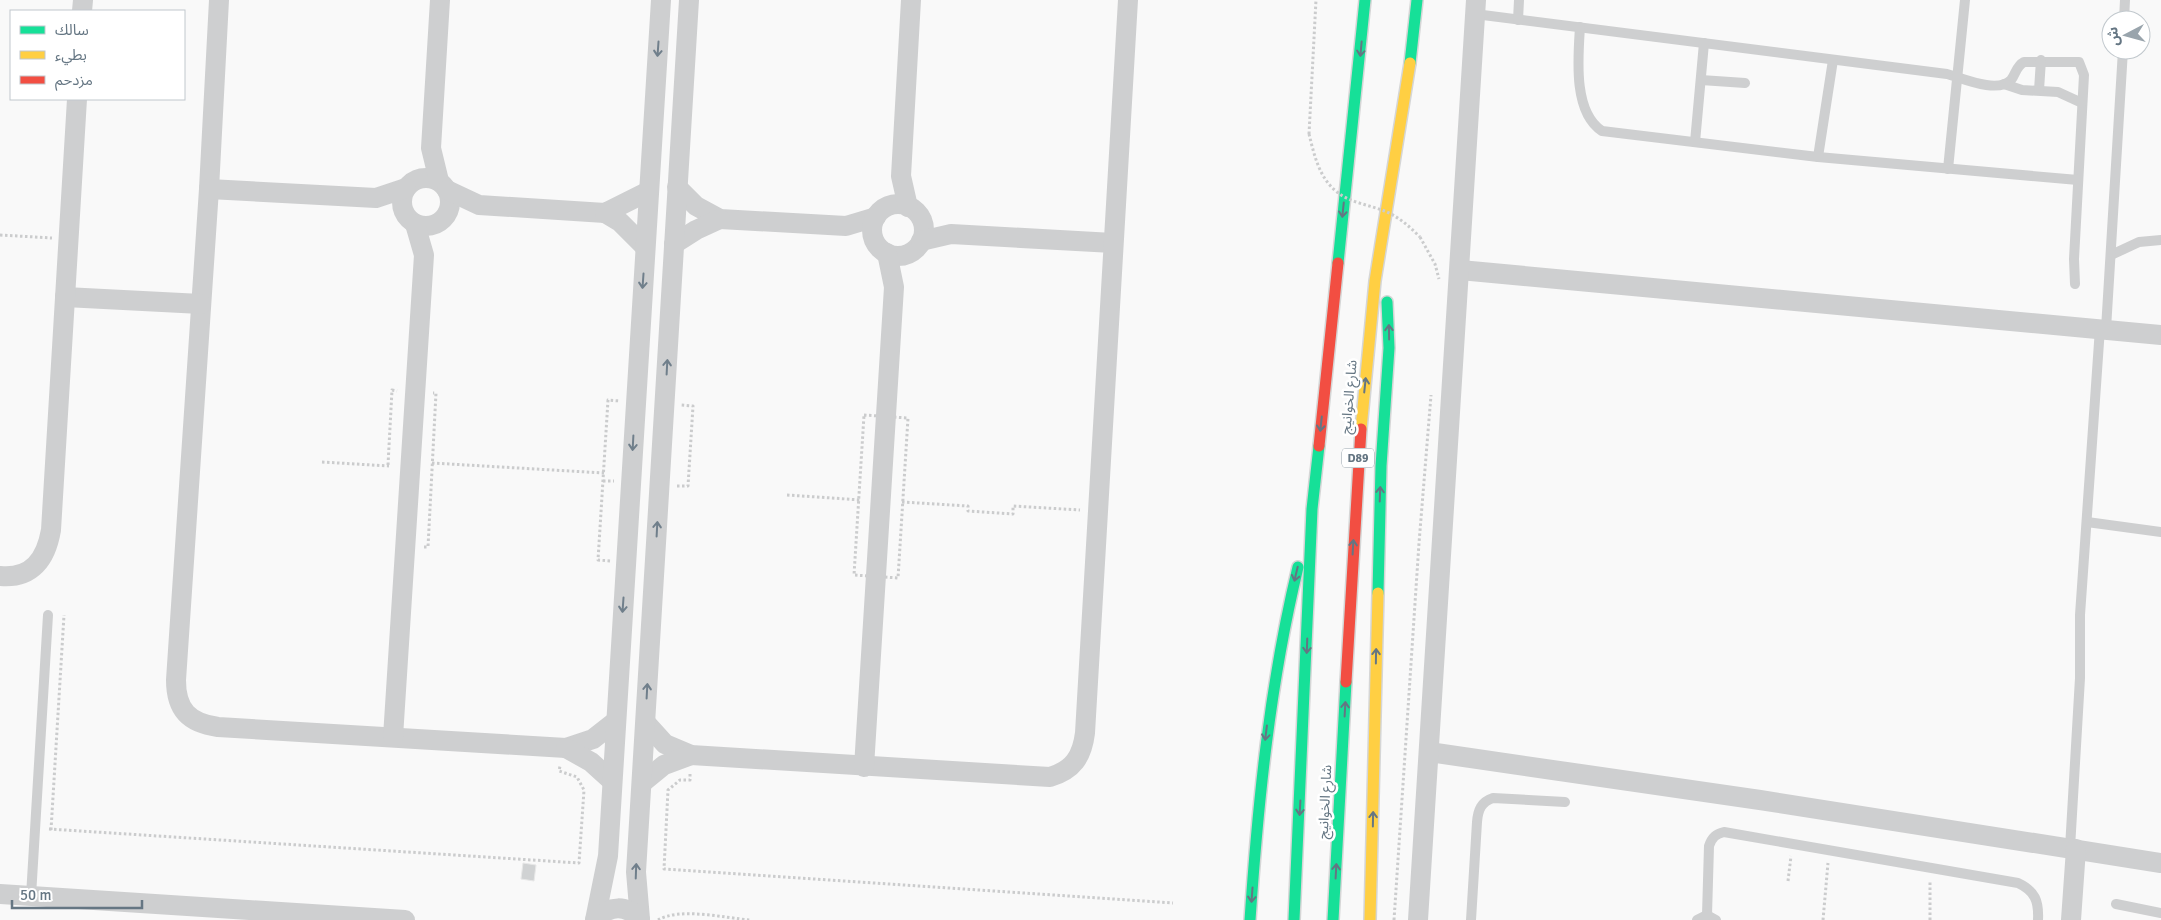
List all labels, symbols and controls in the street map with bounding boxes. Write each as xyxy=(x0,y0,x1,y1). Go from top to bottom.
legend xyxy=(10,10,185,100)
north arrow xyxy=(2101,10,2151,60)
text: سالك xyxy=(55,21,89,39)
text: ش xyxy=(2104,26,2123,47)
one-way arrow xyxy=(653,40,663,56)
one-way arrow xyxy=(1356,40,1365,56)
text: بطيء xyxy=(55,46,87,66)
text: مزدحم xyxy=(55,71,93,91)
one-way arrow xyxy=(1338,202,1348,218)
one-way arrow xyxy=(639,272,648,288)
one-way arrow xyxy=(1384,324,1394,340)
one-way arrow xyxy=(662,359,671,375)
street label: شارع الخوانيج xyxy=(1337,359,1363,435)
one-way arrow xyxy=(1360,377,1370,393)
one-way arrow xyxy=(1316,416,1326,432)
one-way arrow xyxy=(629,435,638,451)
road number: D89 xyxy=(1342,448,1374,468)
one-way arrow xyxy=(1375,486,1385,502)
one-way arrow xyxy=(652,521,662,537)
one-way arrow xyxy=(1349,539,1358,555)
one-way arrow xyxy=(1291,565,1300,581)
one-way arrow xyxy=(618,597,628,613)
one-way arrow xyxy=(1303,637,1312,653)
one-way arrow xyxy=(1371,649,1381,665)
one-way arrow xyxy=(643,683,652,699)
one-way arrow xyxy=(1340,701,1349,717)
one-way arrow xyxy=(1261,725,1271,741)
street label: شارع الخوانيج xyxy=(1315,764,1337,840)
one-way arrow xyxy=(1296,800,1305,816)
one-way arrow xyxy=(1368,811,1377,827)
one-way arrow xyxy=(632,863,641,879)
one-way arrow xyxy=(1331,864,1341,880)
scale bar xyxy=(12,878,142,910)
text: 50 m xyxy=(20,886,51,904)
one-way arrow xyxy=(1247,887,1257,903)

